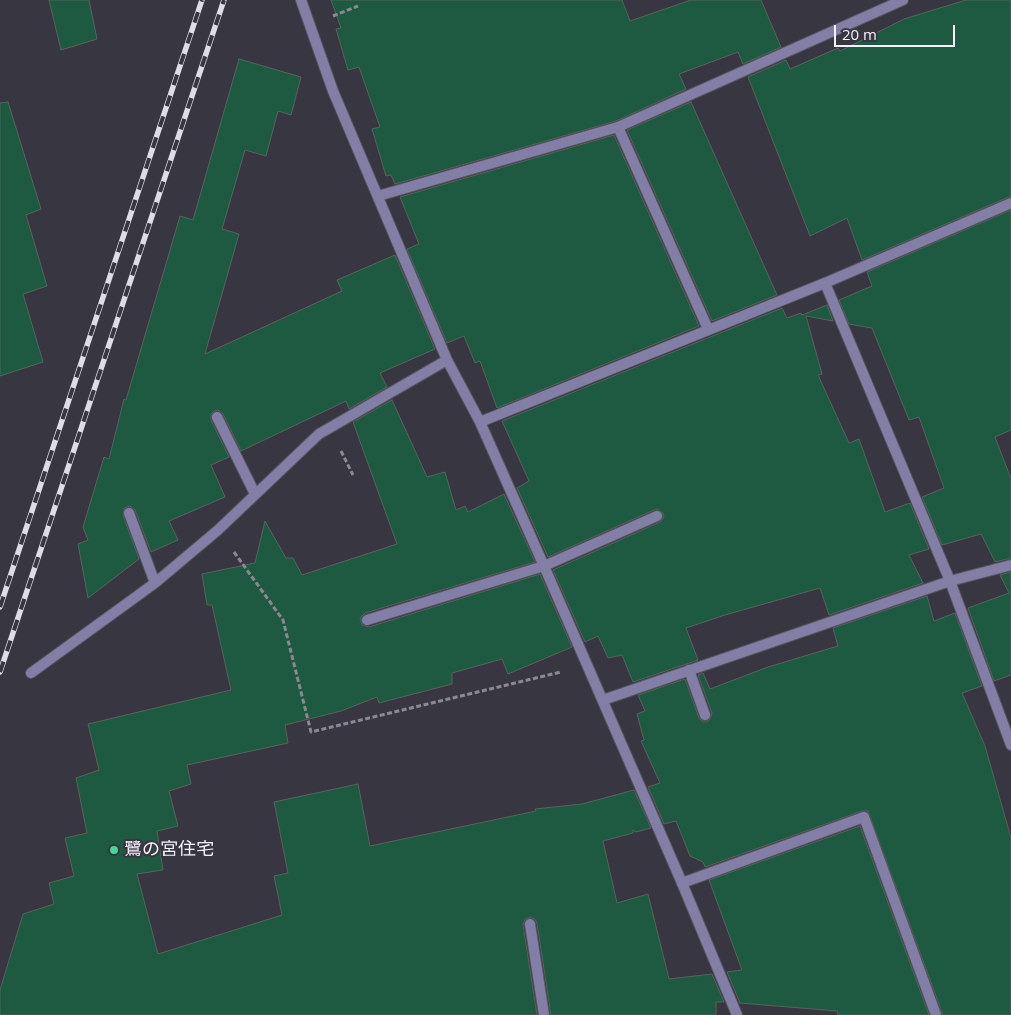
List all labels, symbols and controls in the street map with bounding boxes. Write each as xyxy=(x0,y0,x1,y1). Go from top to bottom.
scale bar xyxy=(836,15,957,47)
text: 20 m xyxy=(842,24,877,44)
place label: 鷺の宮住宅 xyxy=(124,839,214,861)
marker: 鷺の宮住宅 xyxy=(108,844,120,856)

